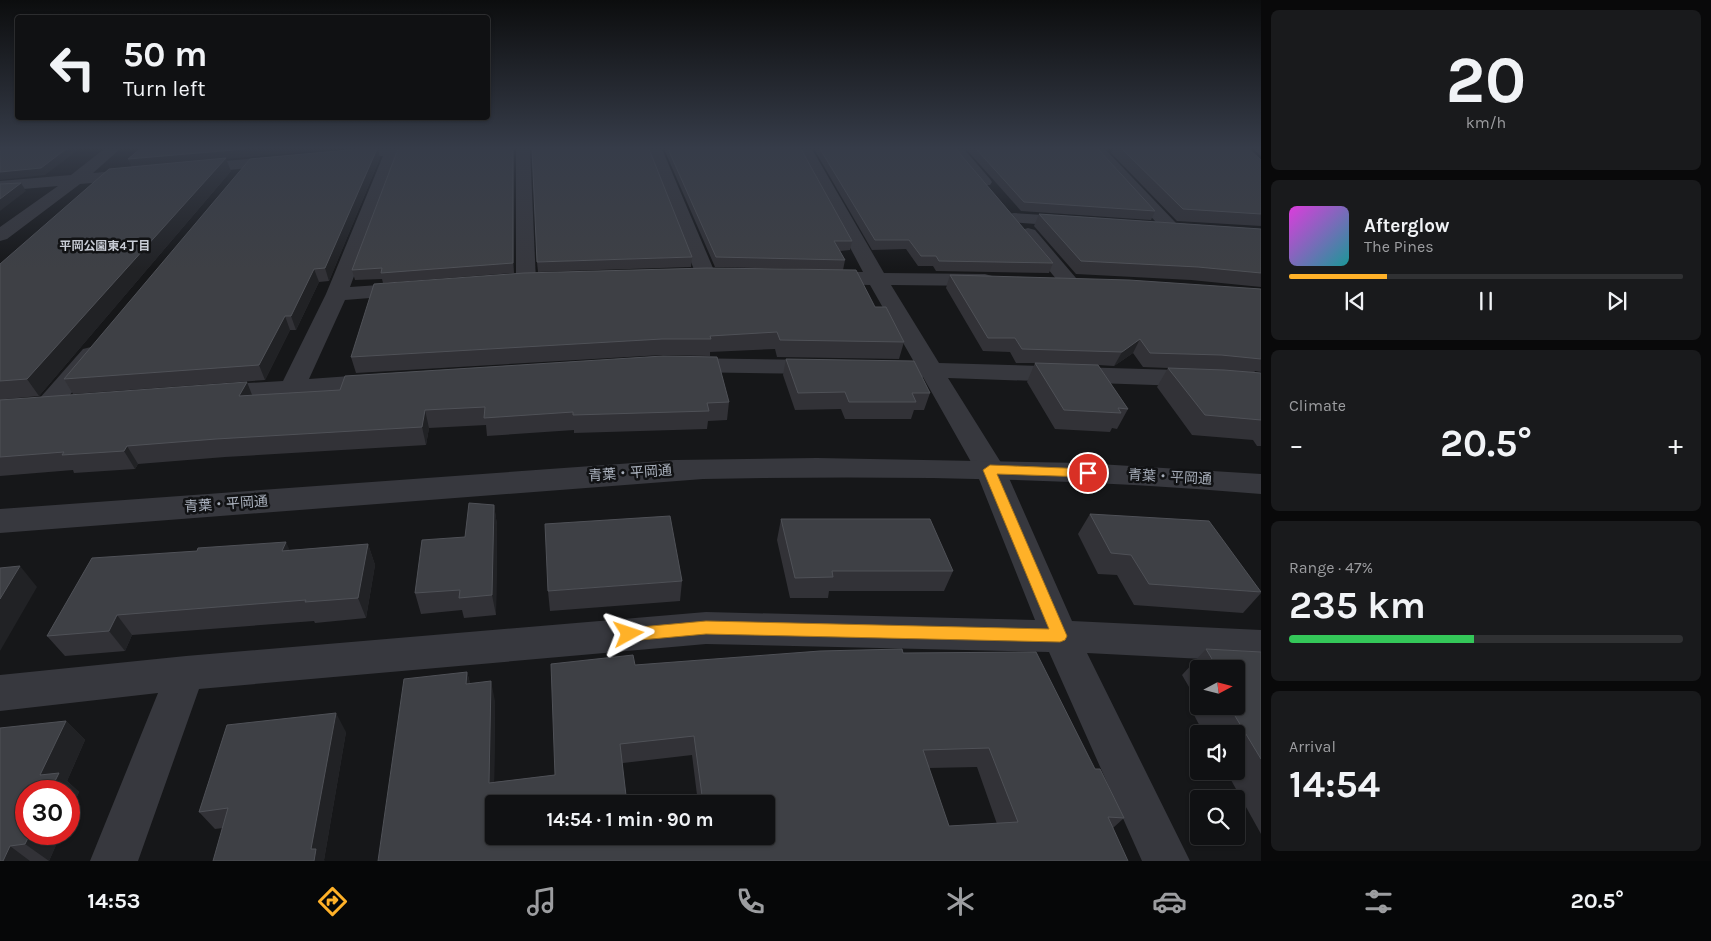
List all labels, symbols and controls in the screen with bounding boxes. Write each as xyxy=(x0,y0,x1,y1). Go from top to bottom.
text: 50 m xyxy=(123,34,208,75)
icon: left xyxy=(40,35,105,100)
text: 20 xyxy=(1446,42,1526,118)
text: Turn left xyxy=(123,76,206,102)
text: km/h xyxy=(1466,113,1506,132)
text: Afterglow xyxy=(1364,215,1450,237)
text: The Pines xyxy=(1364,237,1434,256)
district label: 平岡公園東4丁目 xyxy=(59,239,151,253)
icon: previous xyxy=(1341,287,1369,315)
icon: pause xyxy=(1472,287,1500,315)
icon: next xyxy=(1603,287,1631,315)
text: Climate xyxy=(1289,396,1346,415)
text: 20.5° xyxy=(1440,421,1532,466)
text: − xyxy=(1289,428,1304,461)
text: + xyxy=(1668,428,1683,461)
pin xyxy=(1067,452,1109,494)
icon: arrive xyxy=(1074,459,1102,487)
street label: 青葉・平岡通 xyxy=(588,462,672,484)
street label: 青葉・平岡通 xyxy=(1128,466,1212,488)
street label: 青葉・平岡通 xyxy=(184,493,268,515)
text: Range · 47% xyxy=(1289,558,1373,577)
text: 235 km xyxy=(1289,583,1426,628)
position arrow xyxy=(602,607,654,659)
north arrow xyxy=(1190,660,1245,715)
map controls xyxy=(1190,660,1245,845)
button: sound xyxy=(1190,725,1245,780)
text: Arrival xyxy=(1289,737,1336,756)
text: 14:54 xyxy=(1289,762,1380,807)
speed limit sign: 30 xyxy=(15,780,80,845)
button: search xyxy=(1190,790,1245,845)
text: 14:54 · 1 min · 90 m xyxy=(546,809,714,831)
icon: directions xyxy=(315,884,350,919)
icon: music xyxy=(524,884,559,919)
icon: phone xyxy=(733,884,768,919)
icon: climate xyxy=(943,884,978,919)
icon: car xyxy=(1152,884,1187,919)
icon: filters xyxy=(1361,884,1396,919)
text: 14:53 xyxy=(87,888,141,914)
text: 20.5° xyxy=(1570,888,1624,914)

